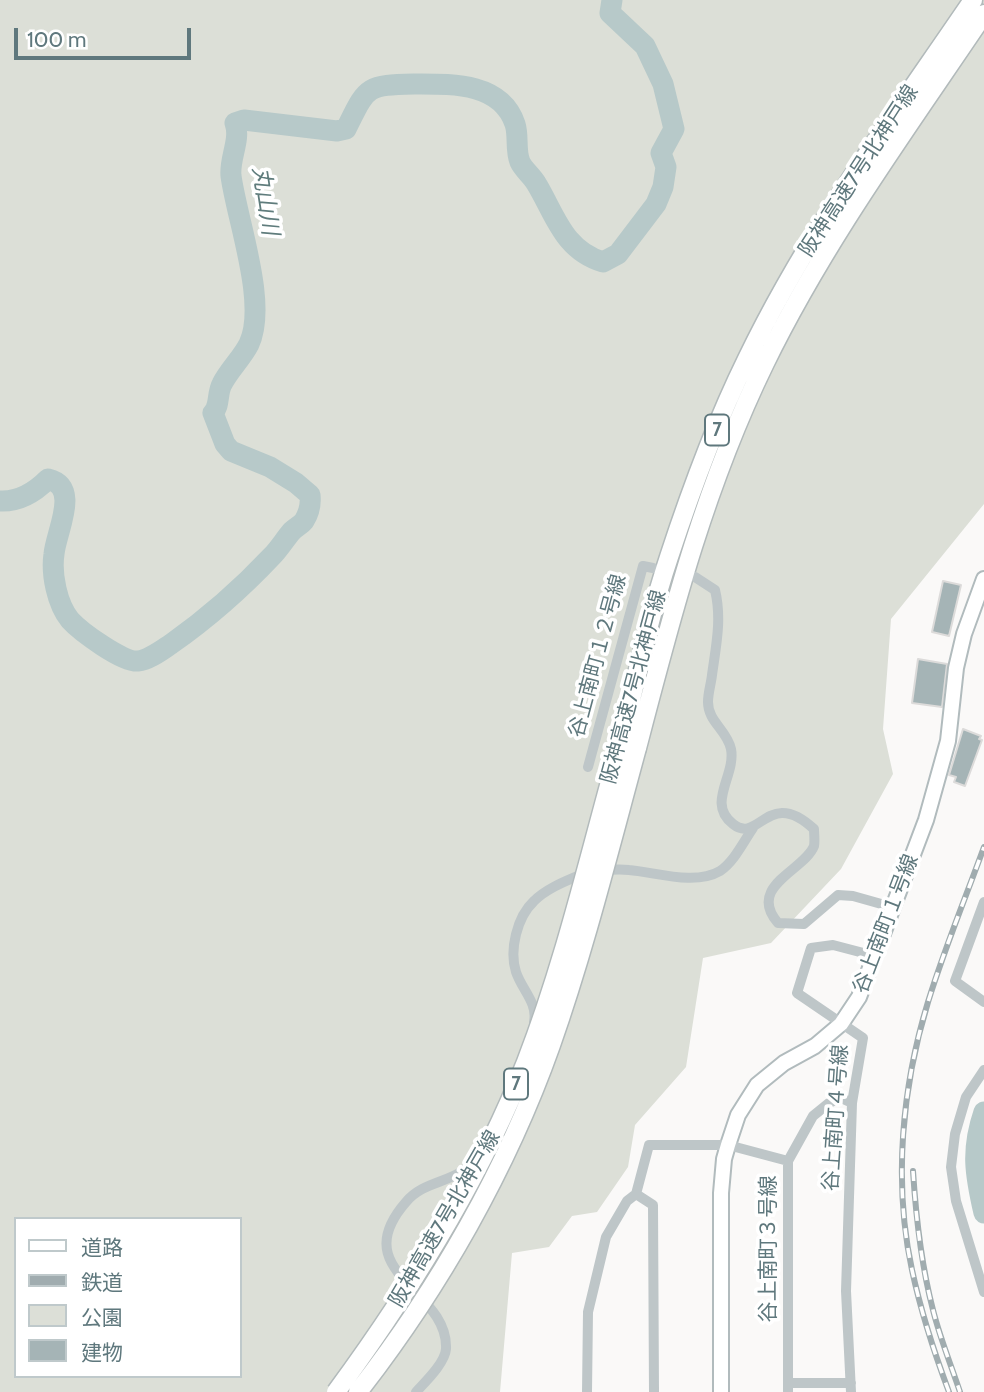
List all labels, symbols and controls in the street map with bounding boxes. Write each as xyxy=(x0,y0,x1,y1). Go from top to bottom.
scale bar xyxy=(18,14,194,58)
text: 100 m xyxy=(27,27,86,52)
street label: 阪神高速7号北神戸線 xyxy=(794,80,924,262)
water label: 丸山川 xyxy=(246,165,284,237)
road number: 7 xyxy=(705,414,729,446)
street label: 谷上南町１２号線 xyxy=(564,572,632,740)
street label: 阪神高速7号北神戸線 xyxy=(596,587,672,787)
street label: 谷上南町１号線 xyxy=(848,851,924,997)
street label: 谷上南町４号線 xyxy=(818,1044,854,1192)
road number: 7 xyxy=(504,1068,528,1100)
street label: 阪神高速7号北神戸線 xyxy=(384,1126,506,1312)
street label: 谷上南町３号線 xyxy=(756,1176,782,1322)
legend xyxy=(14,1217,242,1378)
text: 道路 xyxy=(81,1235,123,1260)
text: 鉄道 xyxy=(81,1270,123,1295)
text: 公園 xyxy=(81,1305,123,1330)
text: 建物 xyxy=(81,1340,123,1365)

